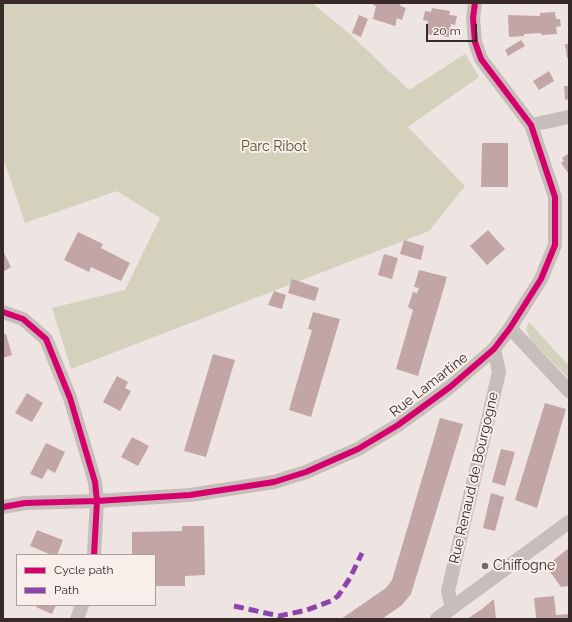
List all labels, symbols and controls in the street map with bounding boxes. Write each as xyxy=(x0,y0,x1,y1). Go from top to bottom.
scale bar xyxy=(428,16,479,42)
text: 20 m xyxy=(433,24,461,38)
park label: Parc Ribot xyxy=(241,139,307,155)
street label: Rue Lamartine xyxy=(387,349,471,421)
street label: Rue Renaud de Bourgogne xyxy=(446,390,502,566)
legend xyxy=(16,554,156,606)
place label: Chiffogne xyxy=(493,558,555,574)
marker: Chiffogne xyxy=(480,561,490,571)
text: Cycle path xyxy=(54,563,113,577)
text: Path xyxy=(54,583,79,597)

